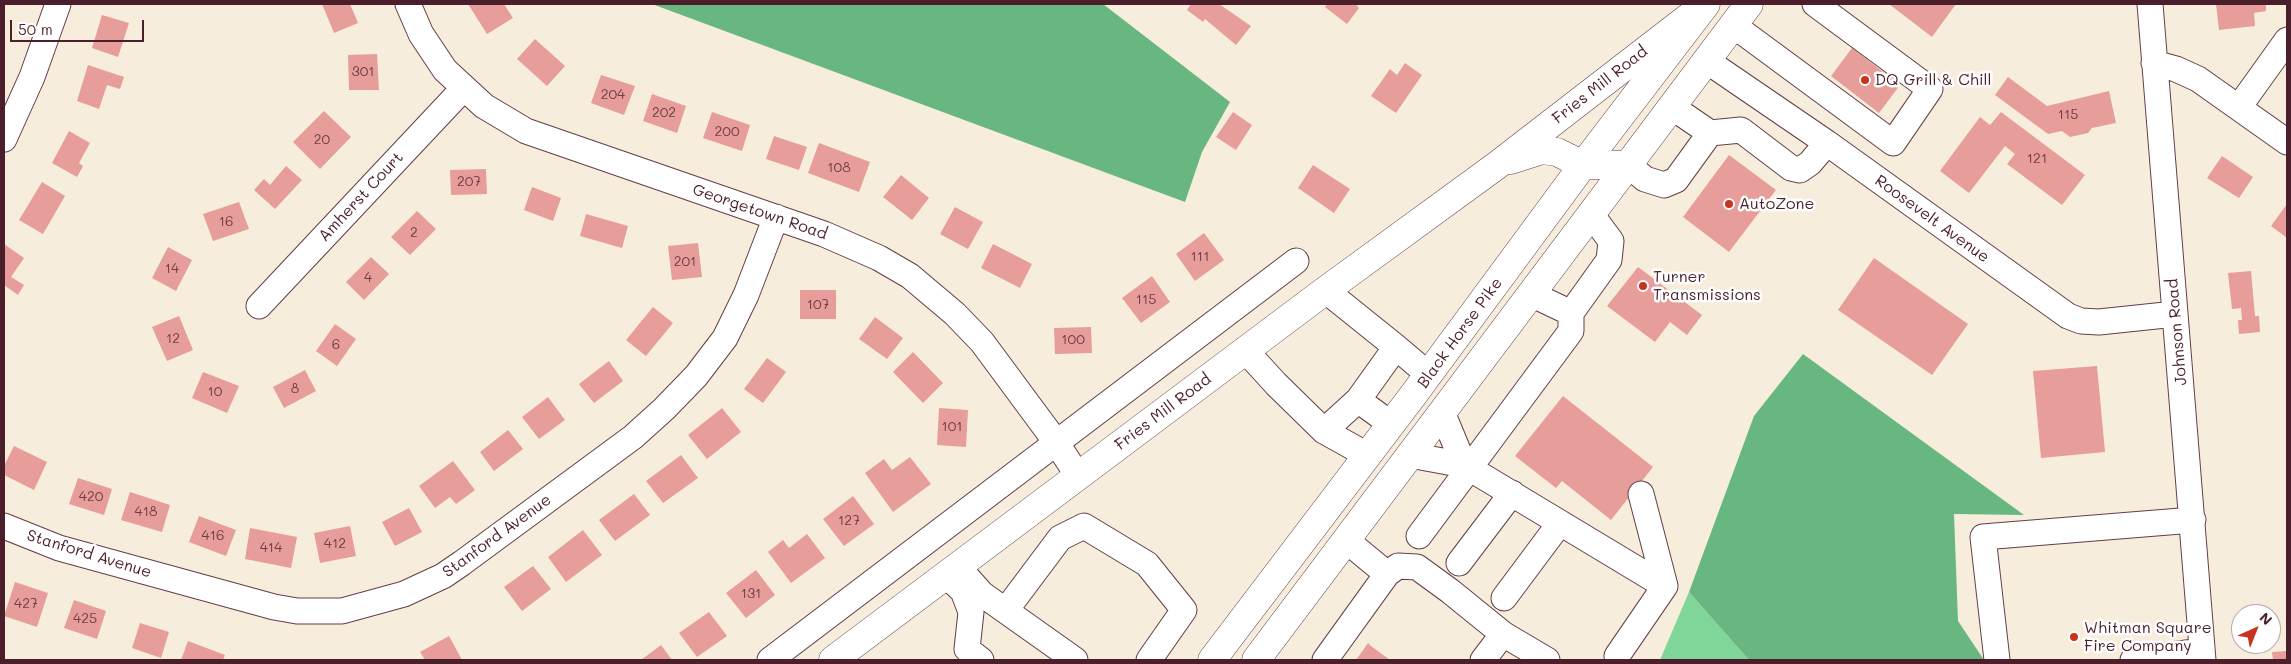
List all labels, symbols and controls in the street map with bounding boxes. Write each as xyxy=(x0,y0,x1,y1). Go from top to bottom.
scale bar xyxy=(12,10,146,42)
text: 50 m xyxy=(18,19,53,39)
street label: Fries Mill Road xyxy=(1549,42,1651,128)
house number: 301 xyxy=(351,64,375,80)
place label: DQ Grill & Chill xyxy=(1875,70,1992,90)
marker: DQ Grill & Chill xyxy=(1859,74,1871,86)
house number: 204 xyxy=(601,87,625,103)
house number: 202 xyxy=(652,105,676,121)
house number: 115 xyxy=(2058,107,2078,123)
house number: 200 xyxy=(714,124,740,140)
house number: 20 xyxy=(314,132,330,148)
street label: Amherst Court xyxy=(315,148,407,246)
house number: 121 xyxy=(2027,151,2047,167)
house number: 108 xyxy=(827,160,851,176)
street label: Roosevelt Avenue xyxy=(1871,171,1993,267)
house number: 207 xyxy=(457,174,481,190)
street label: Georgetown Road xyxy=(690,180,830,244)
place label: AutoZone xyxy=(1739,194,1814,214)
marker: AutoZone xyxy=(1723,198,1735,210)
house number: 16 xyxy=(219,214,233,230)
house number: 2 xyxy=(410,225,418,241)
house number: 111 xyxy=(1191,249,1209,265)
house number: 201 xyxy=(674,254,696,270)
house number: 14 xyxy=(165,261,179,277)
place label: Turner Transmissions xyxy=(1653,267,1761,305)
house number: 4 xyxy=(364,270,372,286)
street label: Black Horse Pike xyxy=(1414,274,1506,392)
street label: Johnson Road xyxy=(2163,278,2191,386)
marker: Turner Transmissions xyxy=(1637,280,1649,292)
house number: 115 xyxy=(1136,292,1156,308)
house number: 107 xyxy=(807,297,829,313)
house number: 12 xyxy=(166,331,180,347)
house number: 100 xyxy=(1061,332,1085,348)
house number: 6 xyxy=(332,337,340,353)
street label: Fries Mill Road xyxy=(1111,370,1215,454)
house number: 8 xyxy=(291,381,299,397)
house number: 10 xyxy=(208,384,222,400)
house number: 101 xyxy=(941,419,963,435)
house number: 420 xyxy=(79,489,103,505)
street label: Stanford Avenue xyxy=(439,490,555,582)
house number: 418 xyxy=(135,504,157,520)
house number: 127 xyxy=(838,513,860,529)
street label: Stanford Avenue xyxy=(24,526,154,582)
house number: 416 xyxy=(202,528,224,544)
house number: 412 xyxy=(324,536,346,552)
house number: 414 xyxy=(260,540,282,556)
house number: 131 xyxy=(741,586,761,602)
house number: 427 xyxy=(14,596,38,612)
north arrow xyxy=(2231,604,2281,654)
text: N xyxy=(2256,608,2276,629)
house number: 425 xyxy=(73,611,97,627)
place label: Whitman Square Fire Company xyxy=(2084,618,2212,656)
marker: Whitman Square Fire Company xyxy=(2068,631,2080,643)

